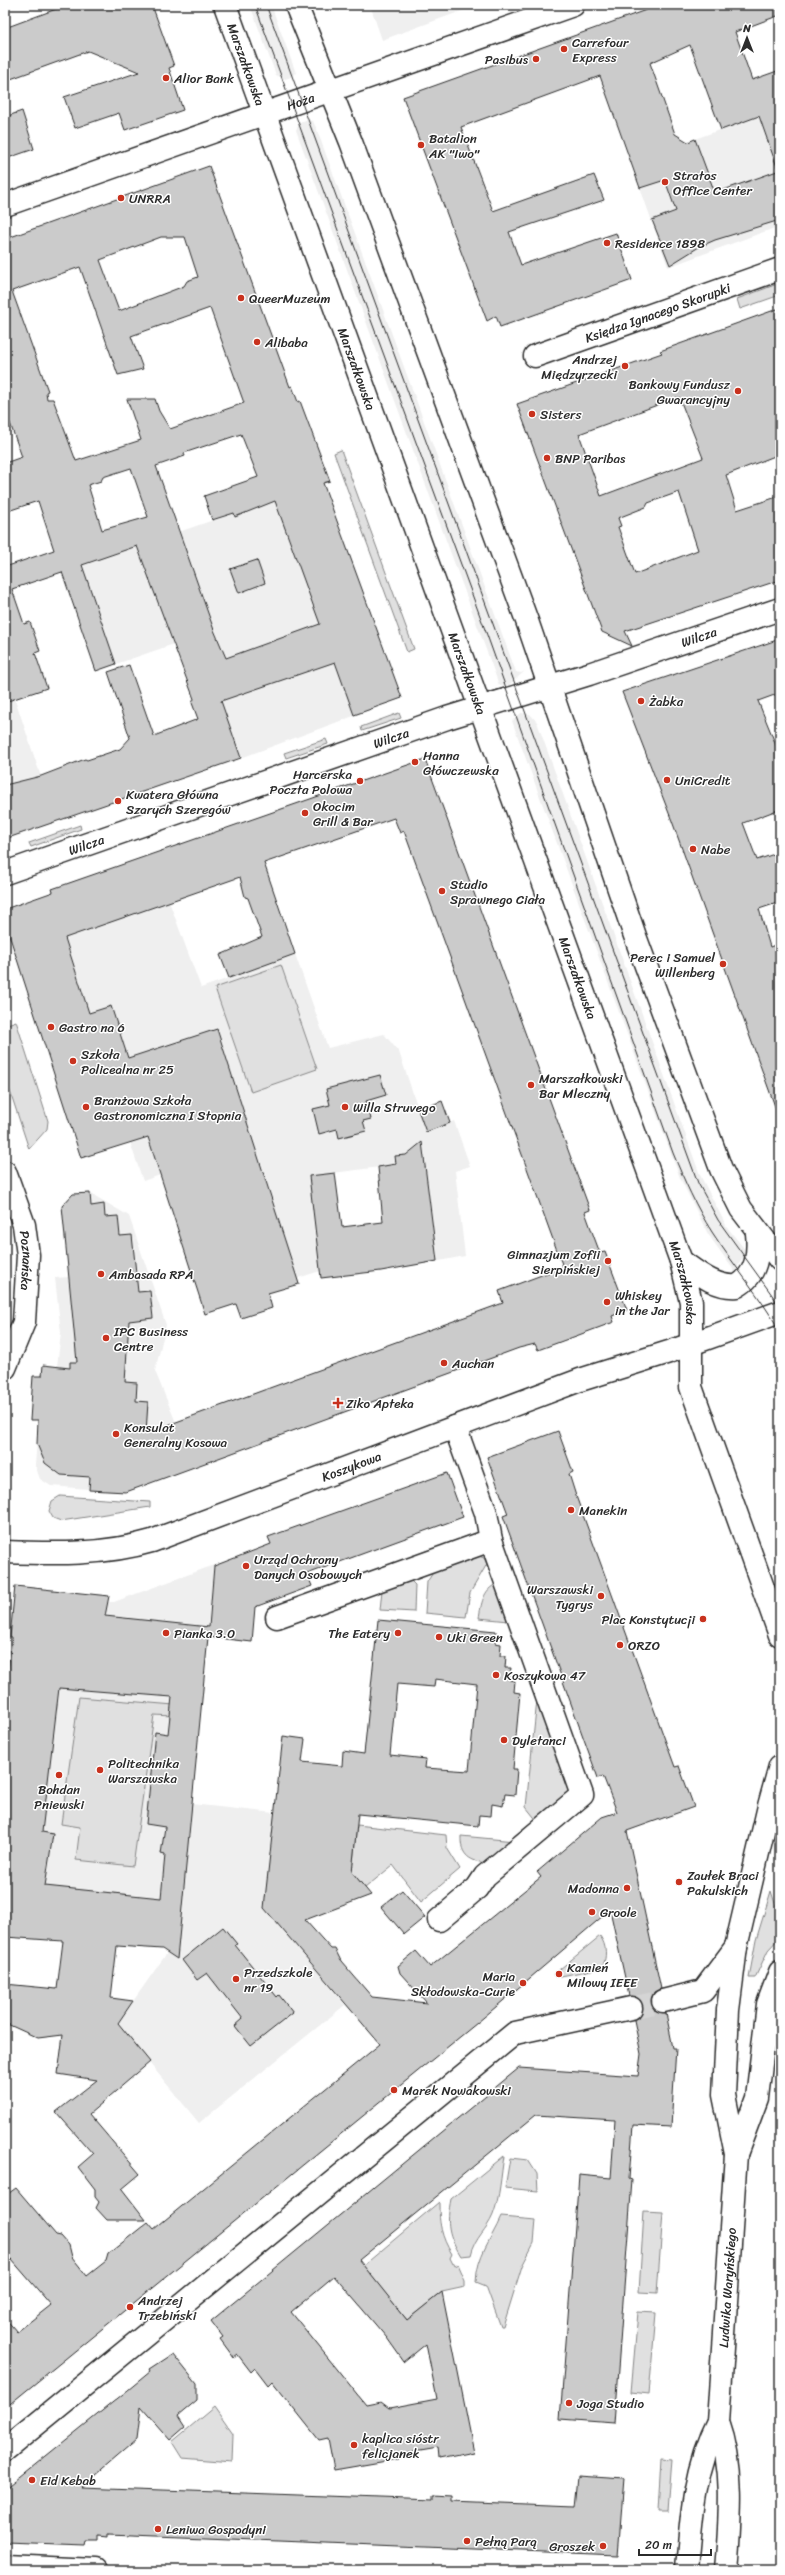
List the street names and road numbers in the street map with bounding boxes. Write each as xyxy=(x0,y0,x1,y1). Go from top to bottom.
street label: Marszałkowska xyxy=(221,20,272,109)
street label: Hoża xyxy=(283,85,318,117)
street label: Księdza Ignacego Skorupki xyxy=(581,276,734,349)
street label: Marszałkowska xyxy=(331,324,383,414)
street label: Wilcza xyxy=(678,620,720,653)
street label: Marszałkowska xyxy=(442,629,493,718)
street label: Wilcza xyxy=(370,721,412,755)
street label: Wilcza xyxy=(65,827,108,861)
street label: Marszałkowska xyxy=(553,933,604,1023)
street label: Poznańska xyxy=(13,1229,40,1292)
street label: Marszałkowska xyxy=(663,1237,703,1325)
street label: Koszykowa xyxy=(318,1444,385,1488)
street label: Ludwika Waryńskiego xyxy=(712,2226,743,2348)

